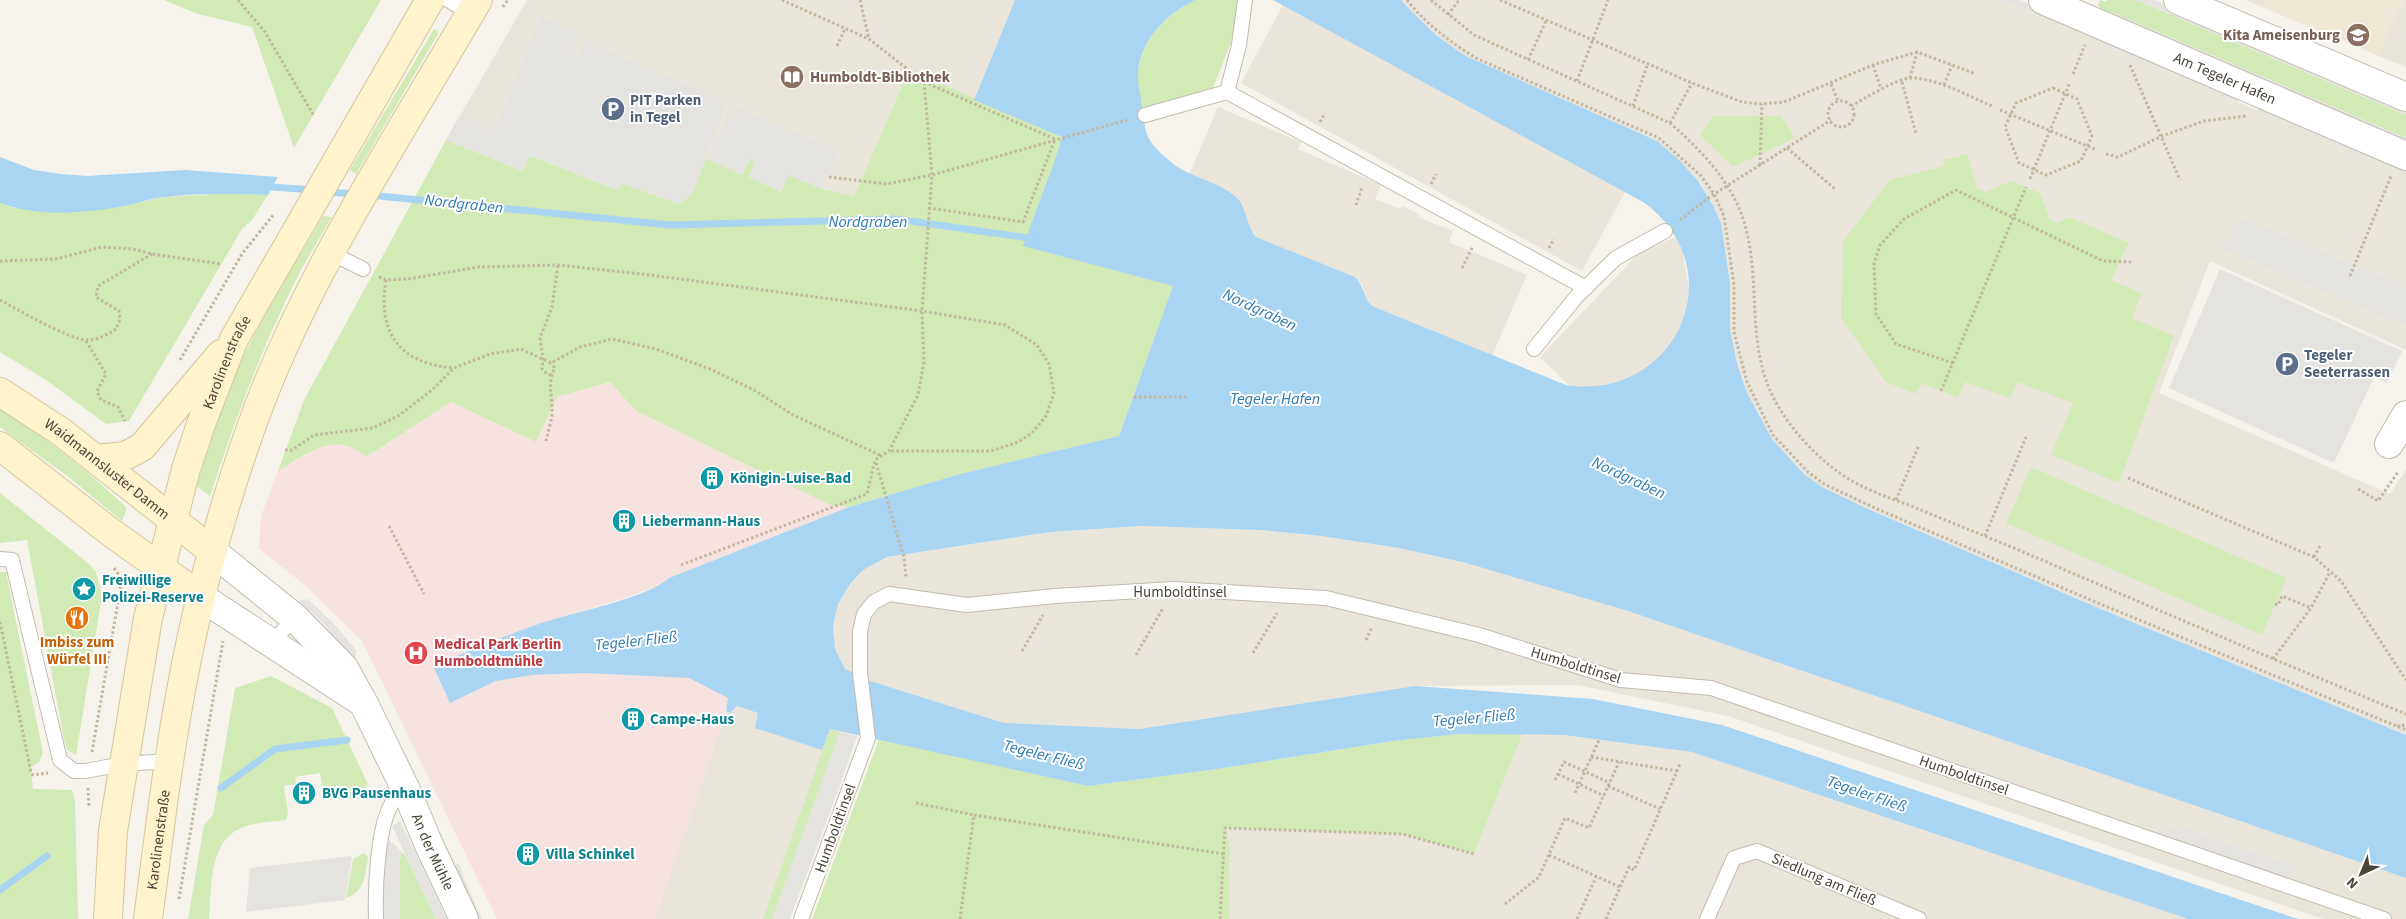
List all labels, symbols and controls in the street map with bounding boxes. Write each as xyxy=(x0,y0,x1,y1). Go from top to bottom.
school or university icon: Kita Ameisenburg xyxy=(2345,22,2371,48)
place label: Kita Ameisenburg xyxy=(2223,25,2340,46)
street label: Am Tegeler Hafen xyxy=(2170,47,2279,110)
library icon: Humboldt-Bibliothek xyxy=(779,64,805,90)
place label: Humboldt-Bibliothek xyxy=(810,67,951,88)
place label: PIT Parken in Tegel xyxy=(630,90,701,128)
parking icon: PIT Parken in Tegel xyxy=(600,96,626,122)
water label: Nordgraben xyxy=(423,189,504,219)
water label: Nordgraben xyxy=(828,211,908,233)
water label: Nordgraben xyxy=(1219,283,1300,337)
street label: Karolinenstraße xyxy=(198,312,256,413)
place label: Tegeler Seeterrassen xyxy=(2304,345,2390,383)
parking icon: Tegeler Seeterrassen xyxy=(2274,351,2300,377)
water label: Tegeler Hafen xyxy=(1230,388,1320,410)
street label: Waidmannsluster Damm xyxy=(40,414,174,525)
water label: Nordgraben xyxy=(1588,451,1669,505)
building icon: Königin-Luise-Bad xyxy=(699,465,725,491)
place label: Königin-Luise-Bad xyxy=(730,468,851,489)
building icon: Liebermann-Haus xyxy=(611,508,637,534)
place label: Liebermann-Haus xyxy=(642,511,760,532)
place label: Freiwillige Polizei-Reserve xyxy=(102,570,204,608)
place icon: Freiwillige Polizei-Reserve xyxy=(71,576,97,602)
street label: Humboldtinsel xyxy=(1133,582,1227,603)
restaurant icon: Imbiss zum Würfel III xyxy=(64,605,90,631)
water label: Tegeler Fließ xyxy=(594,626,679,656)
place label: Imbiss zum Würfel III xyxy=(40,632,114,670)
place label: Medical Park Berlin Humboldtmühle xyxy=(434,634,561,672)
hospital icon: Medical Park Berlin Humboldtmühle xyxy=(403,640,429,666)
street label: Humboldtinsel xyxy=(1528,642,1624,689)
water label: Tegeler Fließ xyxy=(1432,703,1517,733)
building icon: Campe-Haus xyxy=(620,706,646,732)
place label: Campe-Haus xyxy=(650,709,735,730)
water label: Tegeler Fließ xyxy=(1001,734,1087,776)
street label: Humboldtinsel xyxy=(1916,750,2012,801)
water label: Tegeler Fließ xyxy=(1824,770,1910,818)
building icon: BVG Pausenhaus xyxy=(291,780,317,806)
street label: Humboldtinsel xyxy=(810,781,861,876)
place label: BVG Pausenhaus xyxy=(322,783,431,804)
street label: Karolinenstraße xyxy=(142,788,176,891)
street label: An der Mühle xyxy=(406,811,459,894)
building icon: Villa Schinkel xyxy=(515,841,541,867)
place label: Villa Schinkel xyxy=(545,844,635,865)
street label: Siedlung am Fließ xyxy=(1768,848,1880,911)
north arrow xyxy=(2336,849,2386,899)
text: N xyxy=(2342,872,2363,893)

